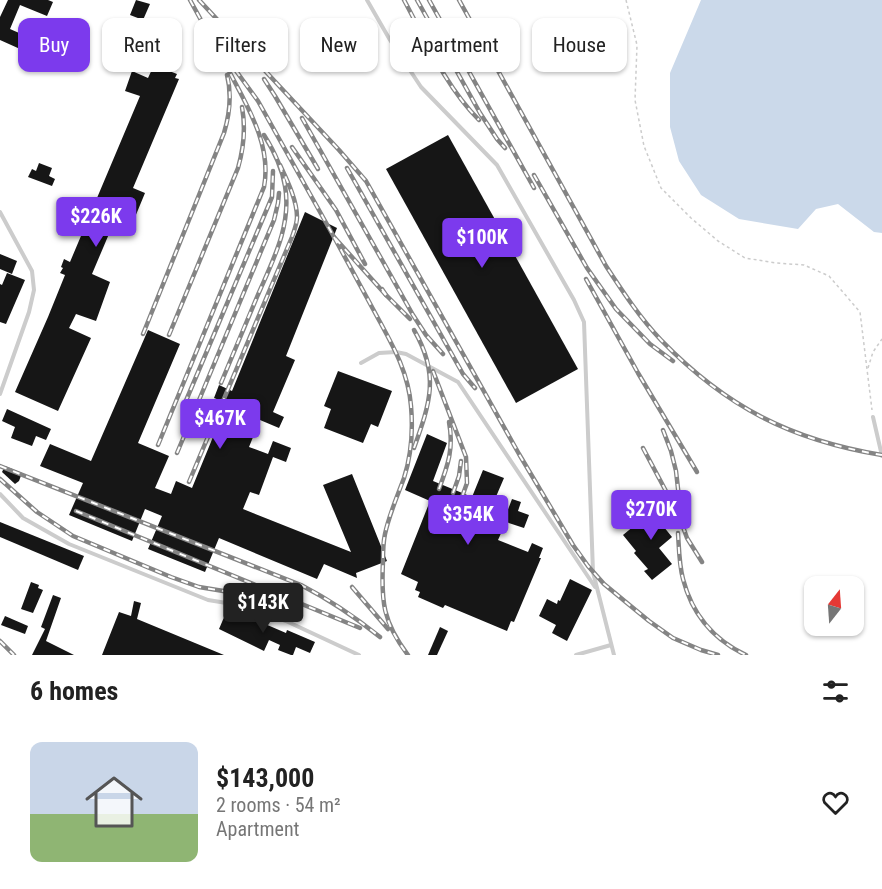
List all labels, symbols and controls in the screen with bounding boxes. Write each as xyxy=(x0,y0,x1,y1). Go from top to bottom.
chip: Buy xyxy=(18,18,90,72)
chip: Rent xyxy=(102,18,182,72)
chip: Filters xyxy=(194,18,288,72)
chip: New xyxy=(300,18,378,72)
chip: Apartment xyxy=(390,18,520,72)
chip: House xyxy=(532,18,627,72)
pin: $226K xyxy=(54,197,138,248)
text: $226K xyxy=(70,204,122,228)
pin: $100K xyxy=(440,218,524,269)
text: $100K xyxy=(456,225,508,249)
pin: $467K xyxy=(178,399,262,450)
text: $467K xyxy=(194,406,246,430)
pin: $270K xyxy=(609,490,693,541)
pin: $354K xyxy=(426,495,510,546)
text: $270K xyxy=(625,497,677,521)
text: $354K xyxy=(442,502,494,526)
north arrow xyxy=(804,576,864,636)
map controls xyxy=(804,576,864,636)
pin: $143K xyxy=(221,583,305,634)
text: $143K xyxy=(237,590,289,614)
icon: filters xyxy=(819,675,852,708)
text: 6 homes xyxy=(30,676,118,706)
text: $143,000 xyxy=(216,763,314,793)
icon: home xyxy=(78,766,150,838)
icon: heart xyxy=(819,786,852,819)
text: 2 rooms · 54 m² xyxy=(216,793,341,817)
text: Apartment xyxy=(216,817,300,841)

